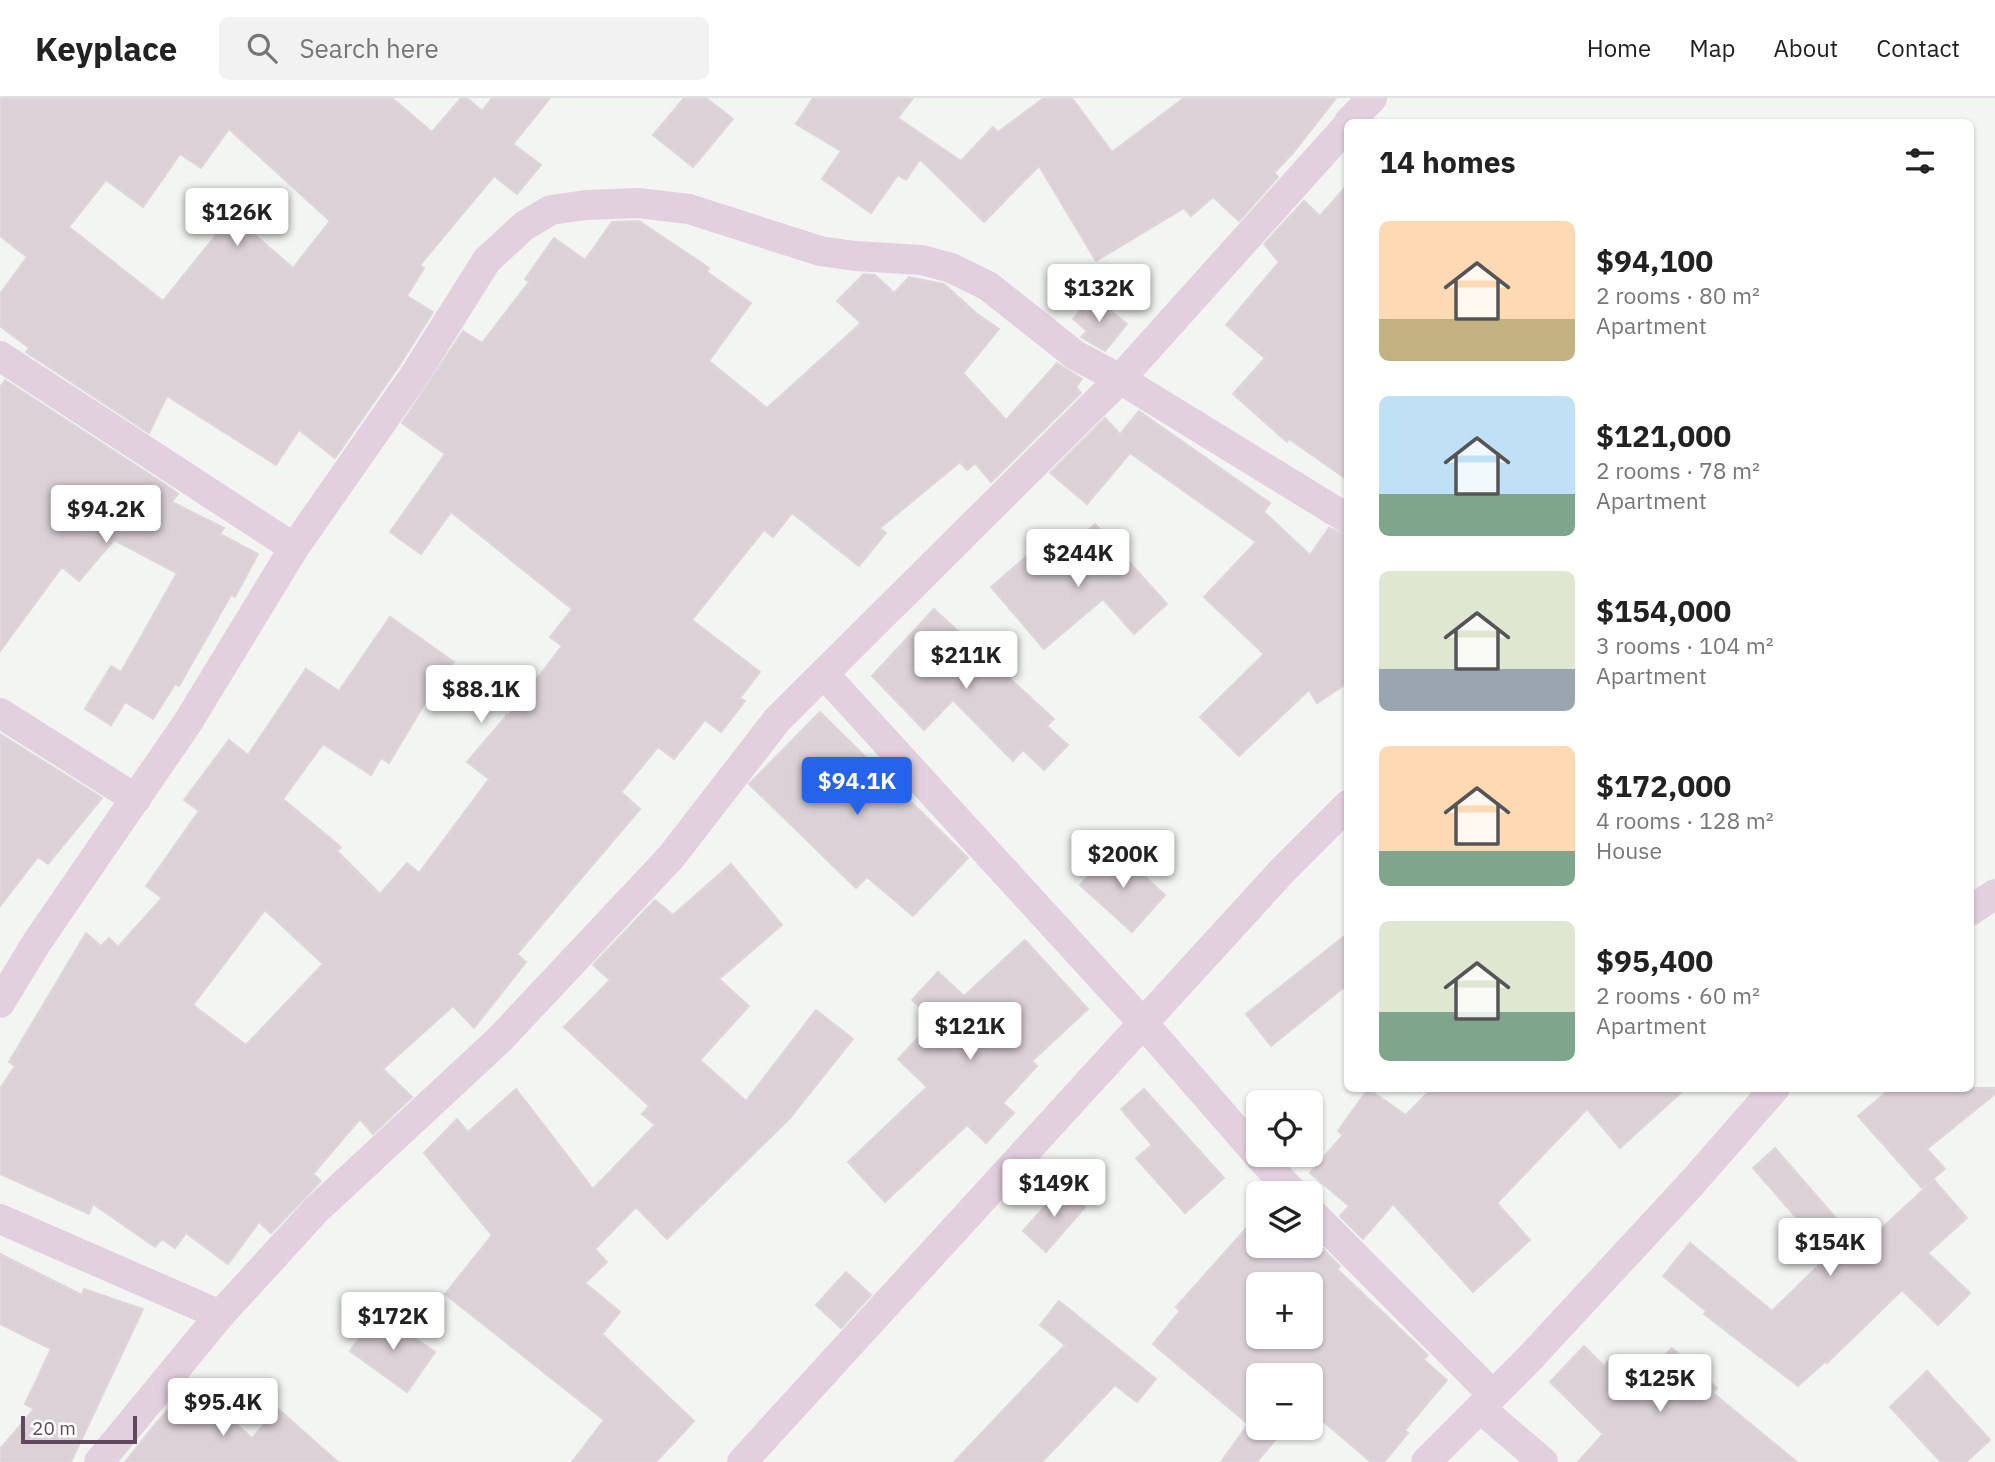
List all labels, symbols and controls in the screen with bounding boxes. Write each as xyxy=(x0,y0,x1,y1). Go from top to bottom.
search box xyxy=(219,17,709,80)
text: Keyplace xyxy=(35,27,177,70)
icon: search xyxy=(243,29,281,67)
text: Search here xyxy=(299,31,439,65)
text: Home xyxy=(1587,32,1651,64)
text: Map xyxy=(1689,32,1735,64)
text: About xyxy=(1773,32,1838,64)
text: Contact xyxy=(1876,32,1960,64)
text: 14 homes xyxy=(1379,142,1516,181)
icon: filters xyxy=(1901,142,1939,180)
pin: $126K xyxy=(188,188,286,248)
text: $126K xyxy=(201,196,273,226)
text: $94,100 xyxy=(1596,241,1713,280)
icon: home xyxy=(1435,249,1519,333)
pin: $132K xyxy=(1050,264,1148,324)
text: $132K xyxy=(1063,272,1135,302)
text: 2 rooms · 80 m² xyxy=(1596,280,1760,310)
text: Apartment xyxy=(1596,310,1707,340)
text: $121,000 xyxy=(1596,416,1731,455)
icon: home xyxy=(1435,424,1519,508)
text: 2 rooms · 78 m² xyxy=(1596,455,1760,485)
text: Apartment xyxy=(1596,485,1707,515)
pin: $94.2K xyxy=(49,486,163,545)
text: $94.2K xyxy=(67,493,145,523)
pin: $244K xyxy=(1029,530,1127,589)
text: $244K xyxy=(1042,537,1114,567)
text: $154,000 xyxy=(1596,591,1731,630)
icon: home xyxy=(1435,599,1519,683)
text: 3 rooms · 104 m² xyxy=(1596,630,1774,660)
pin: $211K xyxy=(917,632,1015,691)
text: $211K xyxy=(930,639,1002,669)
text: Apartment xyxy=(1596,660,1707,690)
pin: $88.1K xyxy=(424,666,538,725)
text: $88.1K xyxy=(442,673,520,703)
pin: $94.1K xyxy=(800,758,914,817)
text: $94.1K xyxy=(818,765,896,795)
text: $172,000 xyxy=(1596,766,1731,805)
icon: home xyxy=(1435,774,1519,858)
text: 4 rooms · 128 m² xyxy=(1596,805,1774,835)
pin: $200K xyxy=(1074,830,1172,890)
text: House xyxy=(1596,835,1662,865)
text: $200K xyxy=(1087,838,1159,868)
text: $95,400 xyxy=(1596,941,1713,980)
icon: home xyxy=(1435,949,1519,1033)
text: 2 rooms · 60 m² xyxy=(1596,980,1760,1010)
pin: $121K xyxy=(921,1002,1019,1062)
text: $121K xyxy=(934,1010,1006,1040)
text: Apartment xyxy=(1596,1010,1707,1040)
map controls xyxy=(1246,1090,1323,1440)
button: locate xyxy=(1246,1090,1323,1167)
pin: $149K xyxy=(1005,1160,1103,1219)
text: $149K xyxy=(1018,1167,1090,1197)
button: layers xyxy=(1246,1181,1323,1258)
pin: $154K xyxy=(1781,1218,1879,1278)
text: $154K xyxy=(1794,1226,1866,1256)
button: + xyxy=(1246,1272,1323,1349)
pin: $172K xyxy=(344,1292,442,1352)
text: $172K xyxy=(357,1300,429,1330)
pin: $125K xyxy=(1611,1354,1709,1414)
text: $125K xyxy=(1624,1362,1696,1392)
button: − xyxy=(1246,1363,1323,1440)
pin: $95.4K xyxy=(166,1378,280,1438)
text: $95.4K xyxy=(184,1386,262,1416)
scale bar xyxy=(21,1413,136,1445)
text: 20 m xyxy=(32,1416,76,1440)

